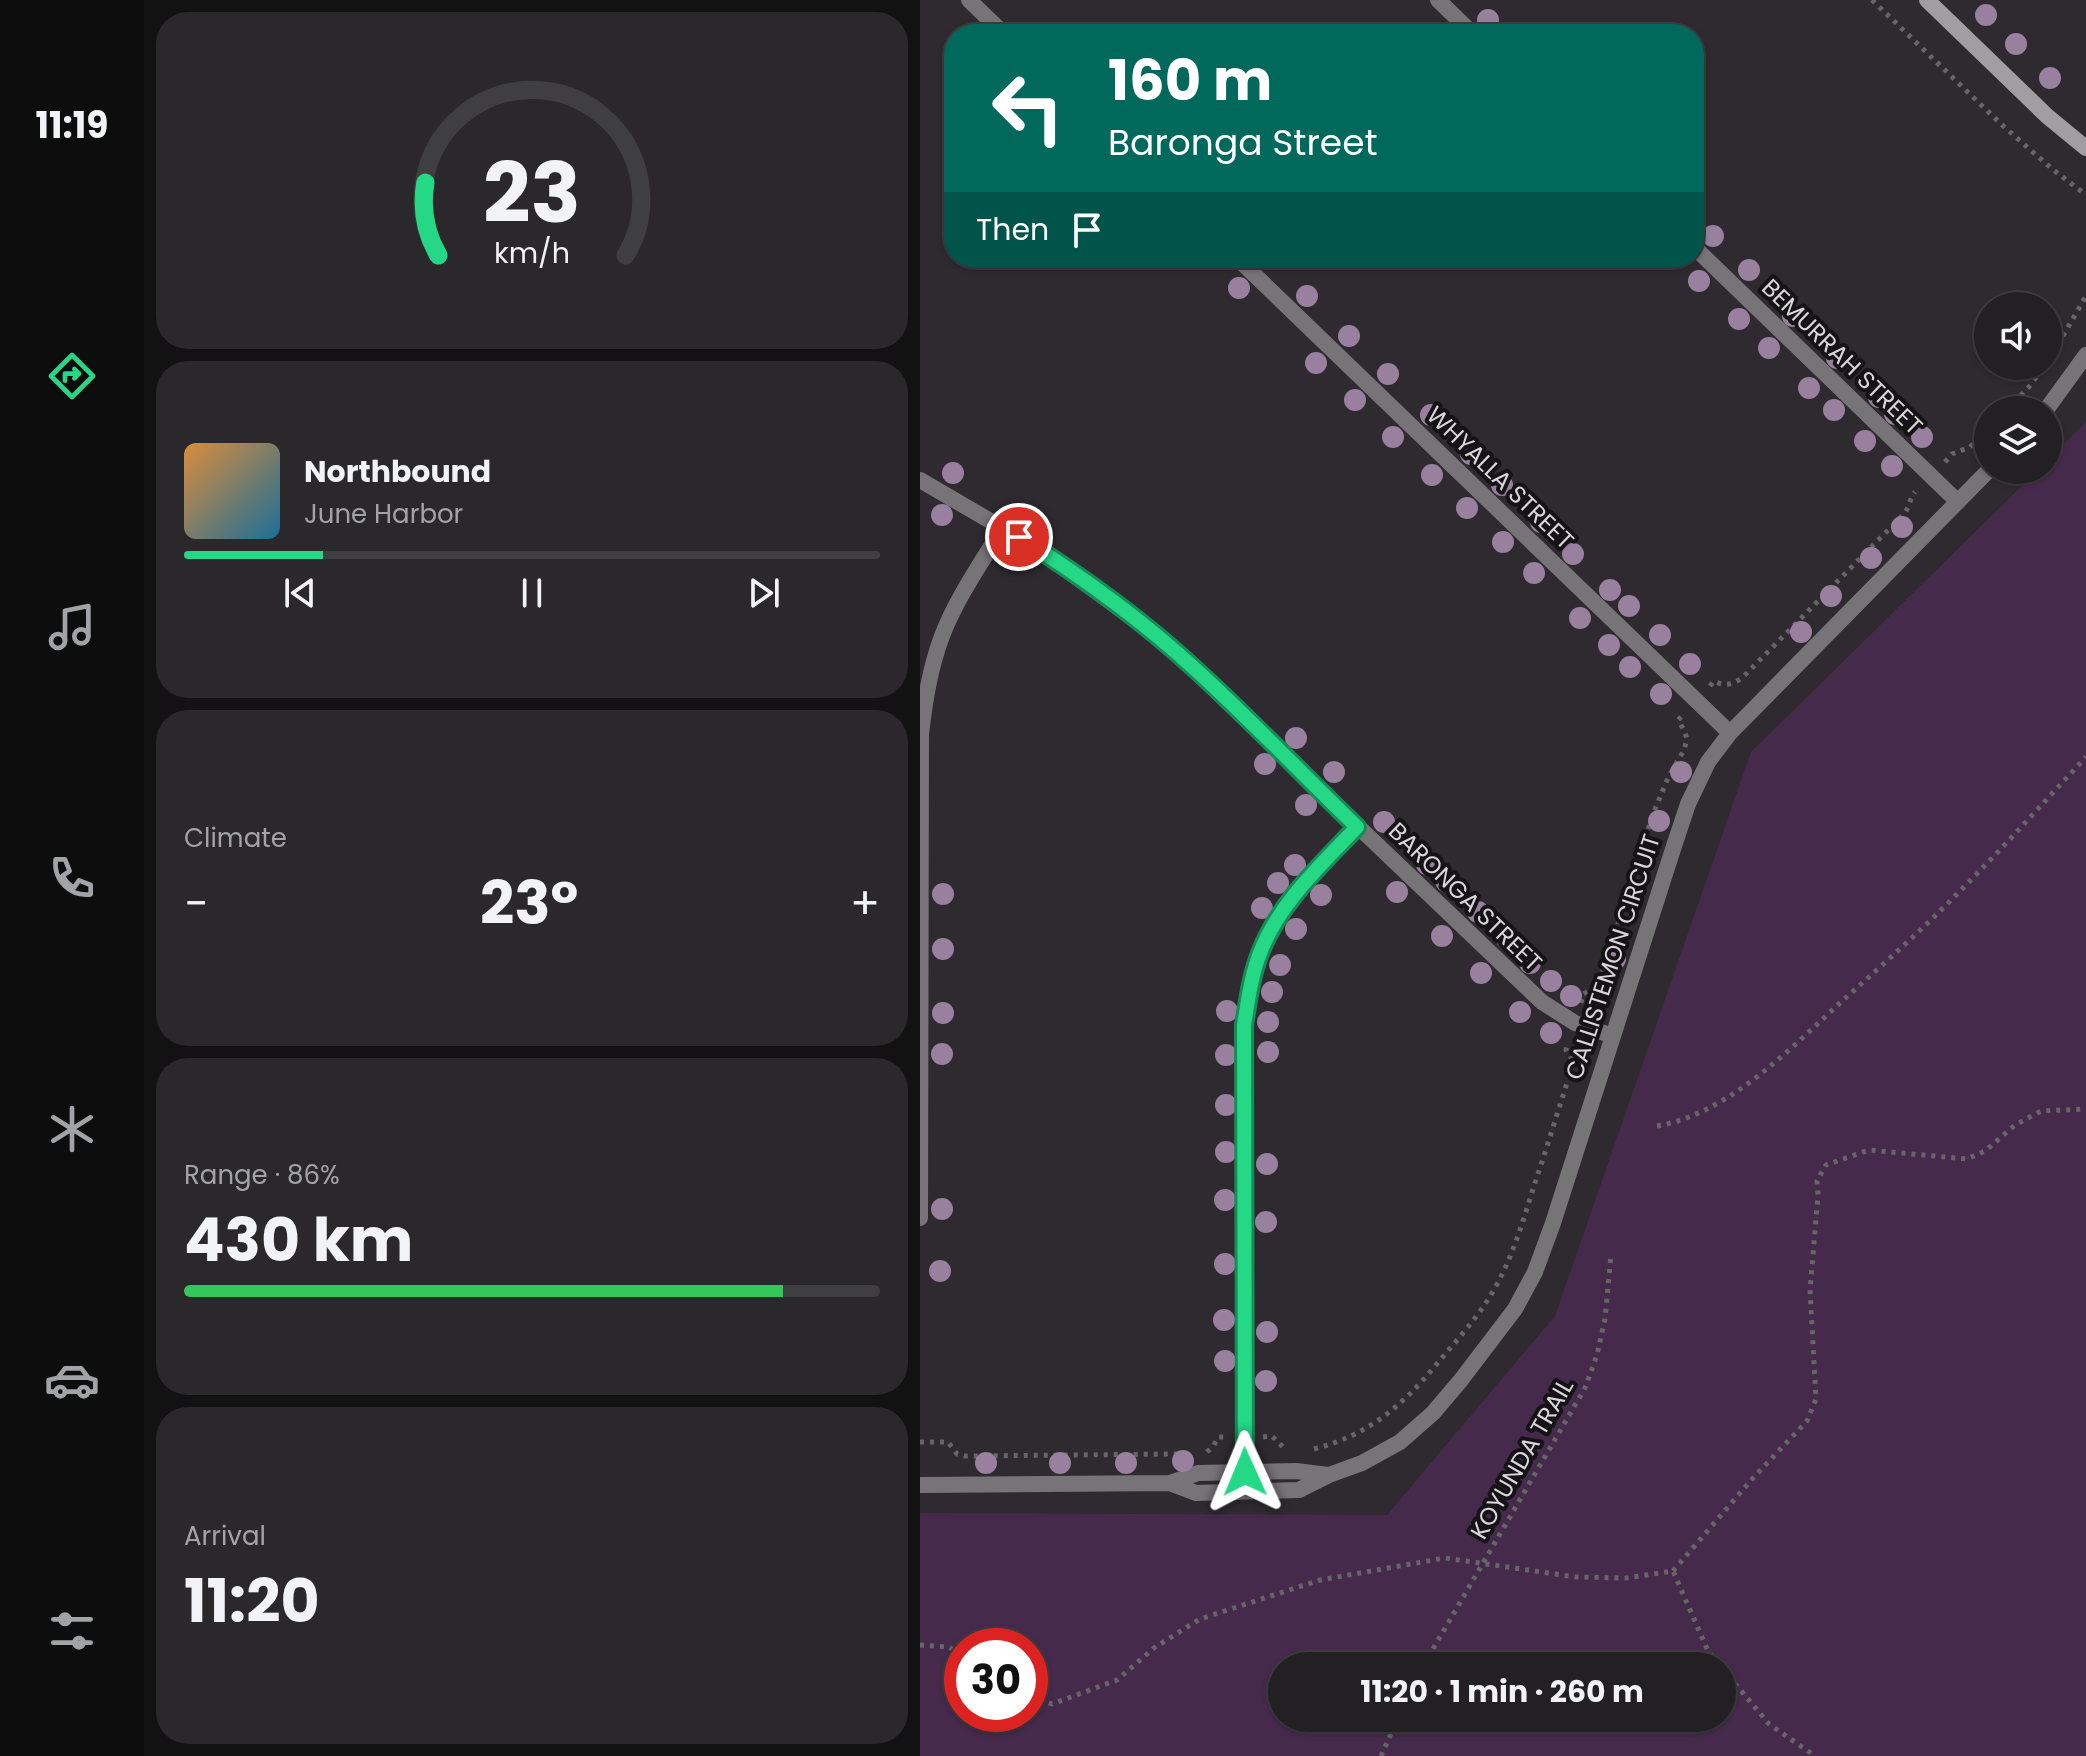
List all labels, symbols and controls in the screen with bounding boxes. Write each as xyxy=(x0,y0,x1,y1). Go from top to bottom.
text: 160 m xyxy=(1108,41,1272,120)
icon: left xyxy=(976,56,1080,160)
text: 11:19 xyxy=(36,100,108,151)
text: Baronga Street xyxy=(1108,117,1378,168)
text: 23 xyxy=(483,135,581,251)
text: Then xyxy=(976,208,1049,251)
icon: arrive xyxy=(1065,208,1109,252)
text: km/h xyxy=(494,234,570,274)
street label: BEMURRAH STREET xyxy=(1755,271,1930,442)
map controls xyxy=(1974,292,2062,484)
button: sound xyxy=(1974,292,2062,380)
icon: directions xyxy=(44,348,100,404)
button: layers xyxy=(1974,396,2062,484)
street label: WHYALLA STREET xyxy=(1420,399,1581,556)
text: Northbound xyxy=(304,450,491,493)
text: June Harbor xyxy=(304,496,463,532)
pin xyxy=(985,503,1053,571)
icon: arrive xyxy=(997,515,1041,559)
icon: previous xyxy=(278,571,322,615)
icon: pause xyxy=(510,571,554,615)
icon: next xyxy=(742,571,786,615)
icon: music xyxy=(44,599,100,655)
street label: BARONGA STREET xyxy=(1381,815,1549,979)
text: Climate xyxy=(184,820,287,856)
street label: CALLISTEMON CIRCUIT xyxy=(1557,830,1668,1084)
icon: phone xyxy=(44,850,100,906)
text: 23° xyxy=(480,861,578,945)
text: − xyxy=(184,873,208,934)
text: + xyxy=(850,873,880,934)
icon: climate xyxy=(44,1101,100,1157)
text: Range · 86% xyxy=(184,1157,340,1193)
text: 430 km xyxy=(184,1198,413,1282)
icon: car xyxy=(44,1352,100,1408)
street label: KOYUNDA TRAIL xyxy=(1462,1373,1581,1545)
position arrow xyxy=(1203,1430,1287,1514)
text: Arrival xyxy=(184,1518,266,1554)
text: 11:20 xyxy=(184,1559,320,1643)
icon: filters xyxy=(44,1603,100,1659)
speed limit sign: 30 xyxy=(944,1628,1048,1732)
text: 11:20 · 1 min · 260 m xyxy=(1360,1670,1644,1713)

